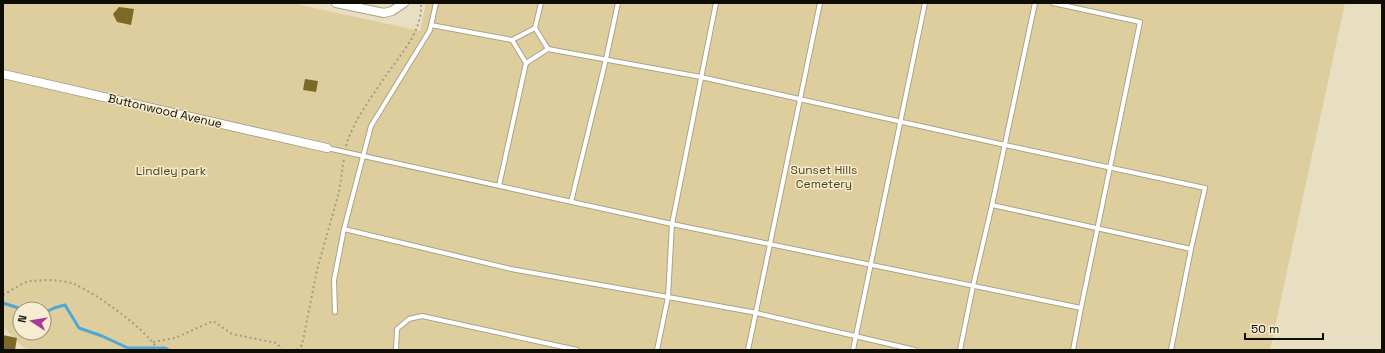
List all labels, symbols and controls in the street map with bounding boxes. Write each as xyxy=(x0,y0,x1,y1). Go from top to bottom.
street label: Buttonwood Avenue xyxy=(106,90,224,132)
park label: Sunset Hills Cemetery xyxy=(791,162,857,192)
park label: Lindley park xyxy=(136,163,207,179)
north arrow xyxy=(12,301,52,341)
text: N xyxy=(15,314,30,324)
scale bar xyxy=(1245,315,1323,341)
text: 50 m xyxy=(1251,321,1279,337)

